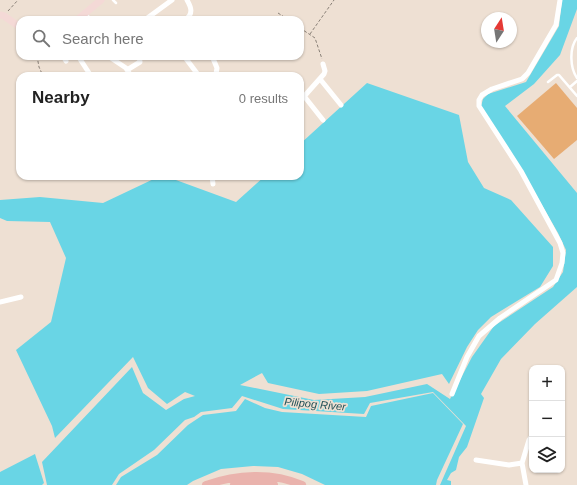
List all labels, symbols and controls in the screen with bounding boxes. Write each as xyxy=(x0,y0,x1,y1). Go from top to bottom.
north arrow xyxy=(481,12,517,48)
search box xyxy=(16,16,304,60)
icon: search xyxy=(30,27,52,49)
text: Search here xyxy=(62,30,144,47)
text: Nearby xyxy=(32,88,90,107)
text: 0 results xyxy=(239,91,288,106)
map controls xyxy=(529,365,565,473)
button: + xyxy=(529,365,565,401)
water label: Pilipog River xyxy=(284,395,348,413)
button: − xyxy=(529,401,565,437)
button: layers xyxy=(529,437,565,473)

